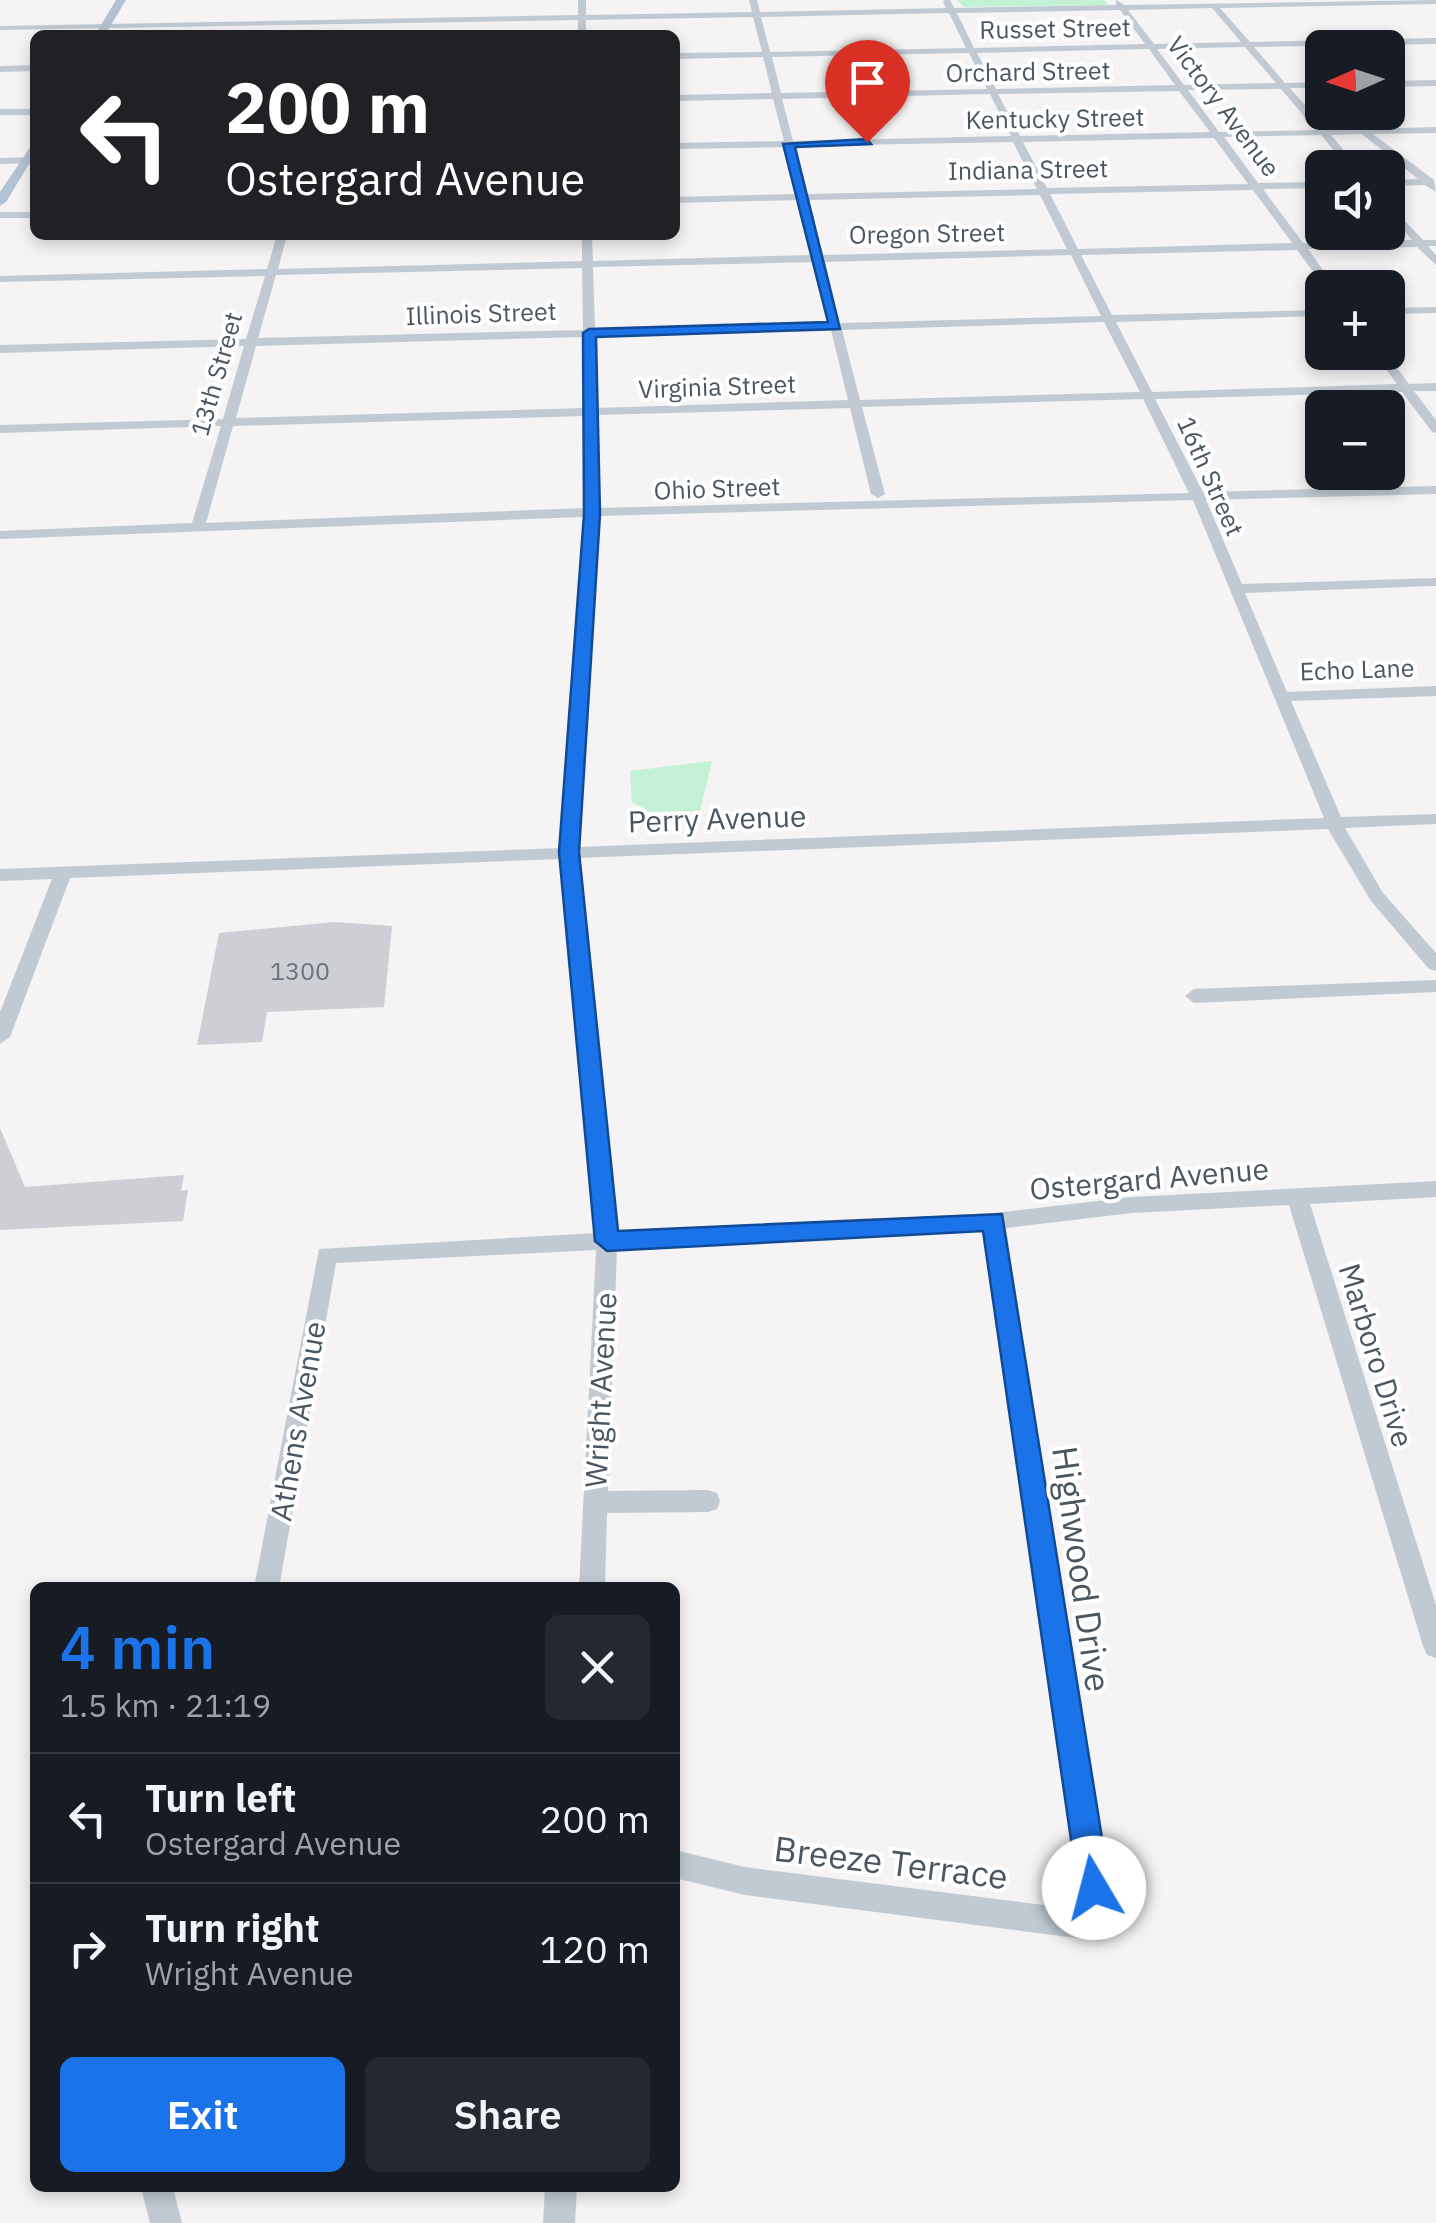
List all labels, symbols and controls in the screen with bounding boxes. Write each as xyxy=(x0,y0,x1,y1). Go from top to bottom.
street label: Russet Street xyxy=(979,10,1131,46)
street label: Victory Avenue xyxy=(1160,29,1288,183)
north arrow xyxy=(1305,30,1405,130)
map controls xyxy=(1305,30,1405,490)
pin xyxy=(825,40,910,143)
street label: Orchard Street xyxy=(945,53,1111,89)
icon: arrive xyxy=(840,55,895,110)
text: 200 m xyxy=(225,61,430,152)
icon: left xyxy=(60,70,190,200)
street label: Kentucky Street xyxy=(965,100,1145,136)
text: Ostergard Avenue xyxy=(225,149,585,207)
button: sound xyxy=(1305,150,1405,250)
street label: Indiana Street xyxy=(948,151,1108,187)
street label: Oregon Street xyxy=(849,215,1005,251)
button: + xyxy=(1305,270,1405,370)
street label: Illinois Street xyxy=(405,294,557,332)
street label: 13th Street xyxy=(183,308,249,440)
street label: Virginia Street xyxy=(638,367,796,405)
button: − xyxy=(1305,390,1405,490)
street label: 16th Street xyxy=(1170,411,1252,541)
street label: Ohio Street xyxy=(653,469,781,507)
street label: Echo Lane xyxy=(1299,651,1415,687)
street label: Perry Avenue xyxy=(627,795,807,841)
house number: 1300 xyxy=(270,954,330,987)
street label: Ostergard Avenue xyxy=(1028,1148,1270,1208)
street label: Marboro Drive xyxy=(1331,1258,1423,1452)
street label: Wright Avenue xyxy=(575,1291,625,1489)
street label: Athens Avenue xyxy=(260,1318,334,1524)
street label: Highwood Drive xyxy=(1042,1443,1122,1695)
text: 4 min xyxy=(60,1607,215,1686)
button: close xyxy=(545,1615,650,1720)
text: 1.5 km · 21:19 xyxy=(60,1684,271,1726)
text: Turn left xyxy=(145,1773,296,1822)
icon: left xyxy=(60,1791,115,1846)
text: 200 m xyxy=(539,1794,650,1843)
text: Ostergard Avenue xyxy=(145,1822,401,1864)
street label: Breeze Terrace xyxy=(772,1825,1010,1899)
position arrow xyxy=(1042,1836,1146,1940)
text: Turn right xyxy=(145,1903,320,1952)
icon: right xyxy=(60,1921,115,1976)
text: 120 m xyxy=(539,1924,650,1973)
text: Wright Avenue xyxy=(145,1952,354,1994)
button: Exit xyxy=(60,2057,345,2172)
button: Share xyxy=(365,2057,650,2172)

